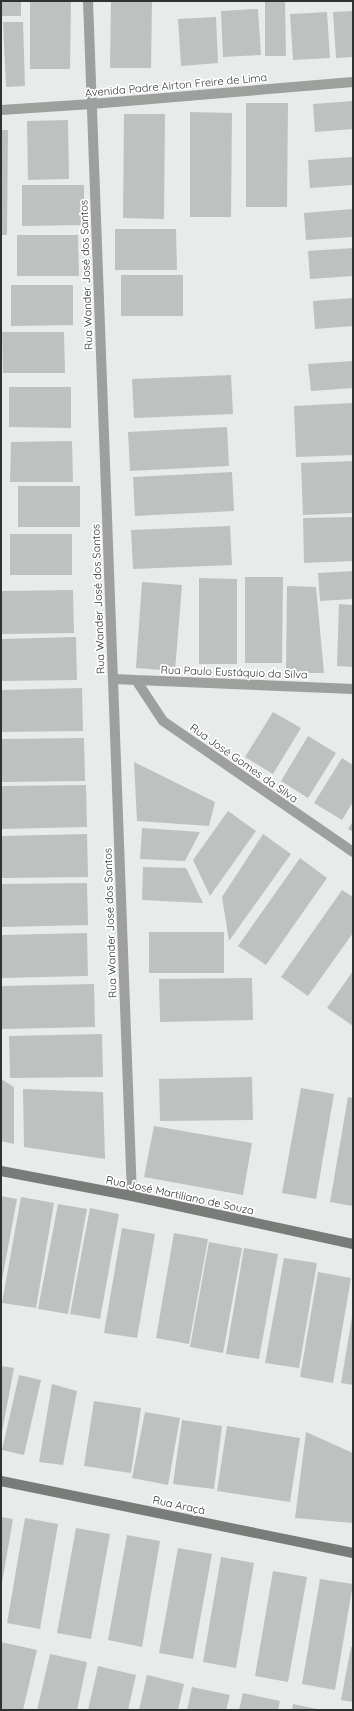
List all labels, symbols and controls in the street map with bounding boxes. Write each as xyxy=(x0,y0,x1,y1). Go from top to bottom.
street label: Avenida Padre Airton Freire de Lima xyxy=(84,70,268,100)
street label: Rua Wander José dos Santos xyxy=(76,200,96,350)
street label: Rua Wander José dos Santos xyxy=(88,524,108,674)
street label: Rua Paulo Eustáquio da Silva xyxy=(160,662,308,682)
street label: Rua José Gomes da Silva xyxy=(187,720,301,806)
street label: Rua Wander José dos Santos xyxy=(100,848,120,998)
street label: Rua José Martiliano de Souza xyxy=(105,1172,255,1218)
street label: Rua Araçá xyxy=(151,1493,207,1517)

